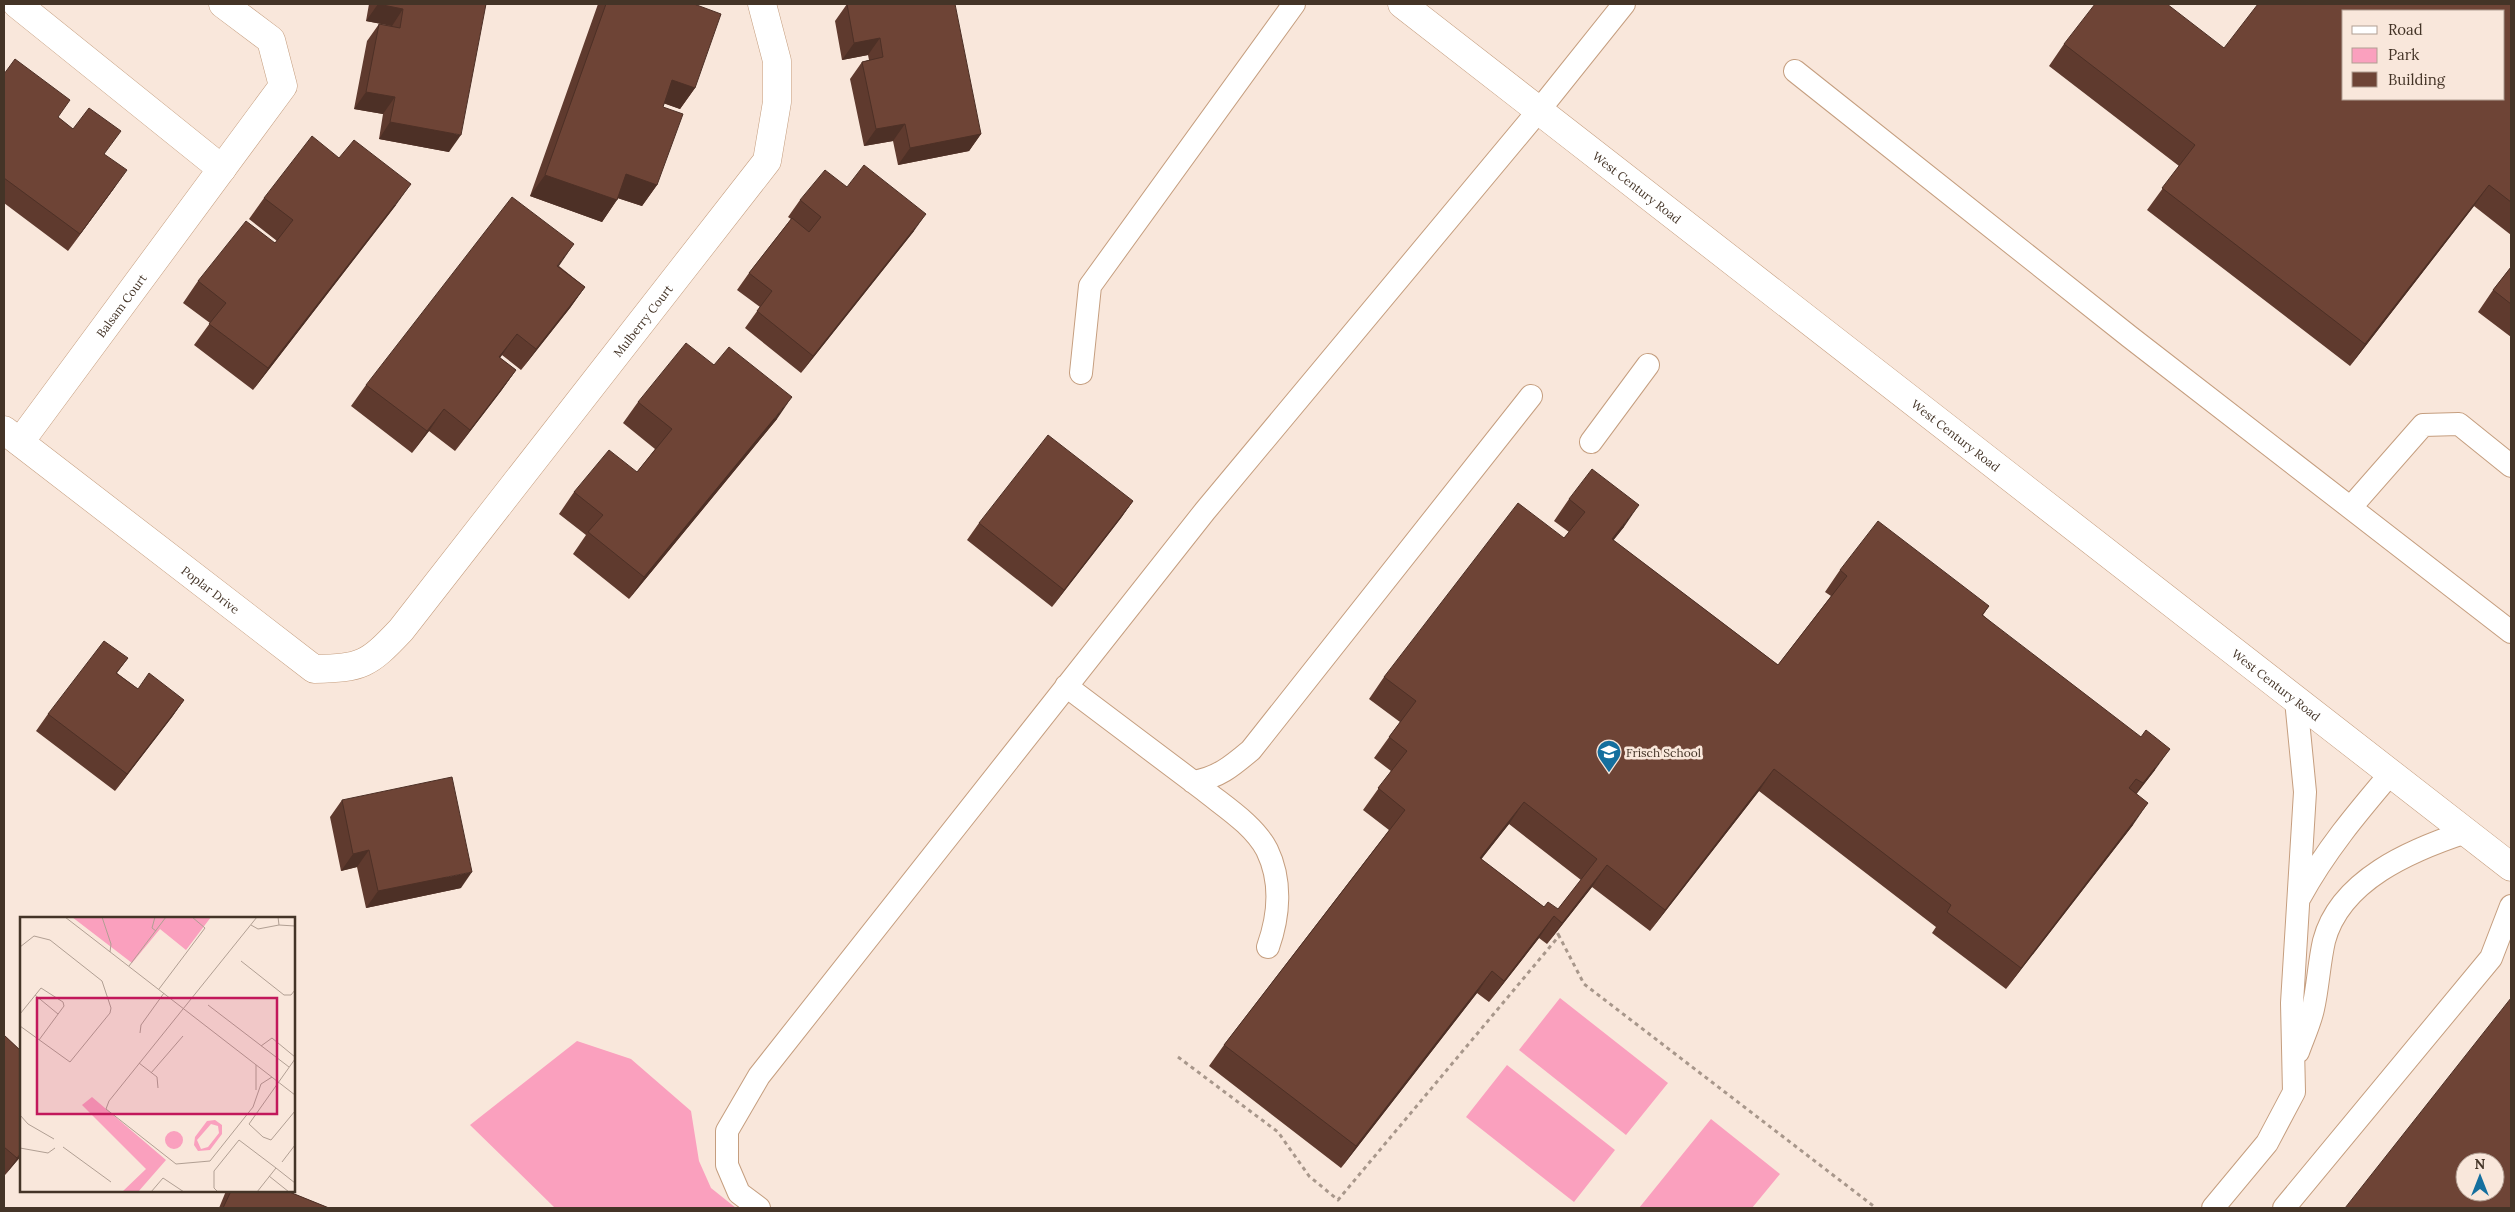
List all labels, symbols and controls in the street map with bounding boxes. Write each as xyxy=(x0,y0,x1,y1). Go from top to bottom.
legend xyxy=(2342,10,2505,100)
text: Road xyxy=(2388,20,2423,39)
text: Park xyxy=(2388,45,2419,64)
text: Building xyxy=(2388,70,2446,89)
street label: West Century Road xyxy=(1590,148,1684,226)
street label: Balsam Court xyxy=(93,270,150,340)
street label: Mulberry Court xyxy=(610,281,676,360)
street label: West Century Road xyxy=(1909,396,2003,474)
street label: Poplar Drive xyxy=(179,562,243,617)
street label: West Century Road xyxy=(2229,645,2324,724)
school or university icon: Frisch School xyxy=(1596,739,1622,773)
place label: Frisch School xyxy=(1626,745,1701,760)
inset map xyxy=(20,917,295,1192)
north arrow xyxy=(2455,1152,2505,1202)
text: N xyxy=(2475,1155,2486,1173)

